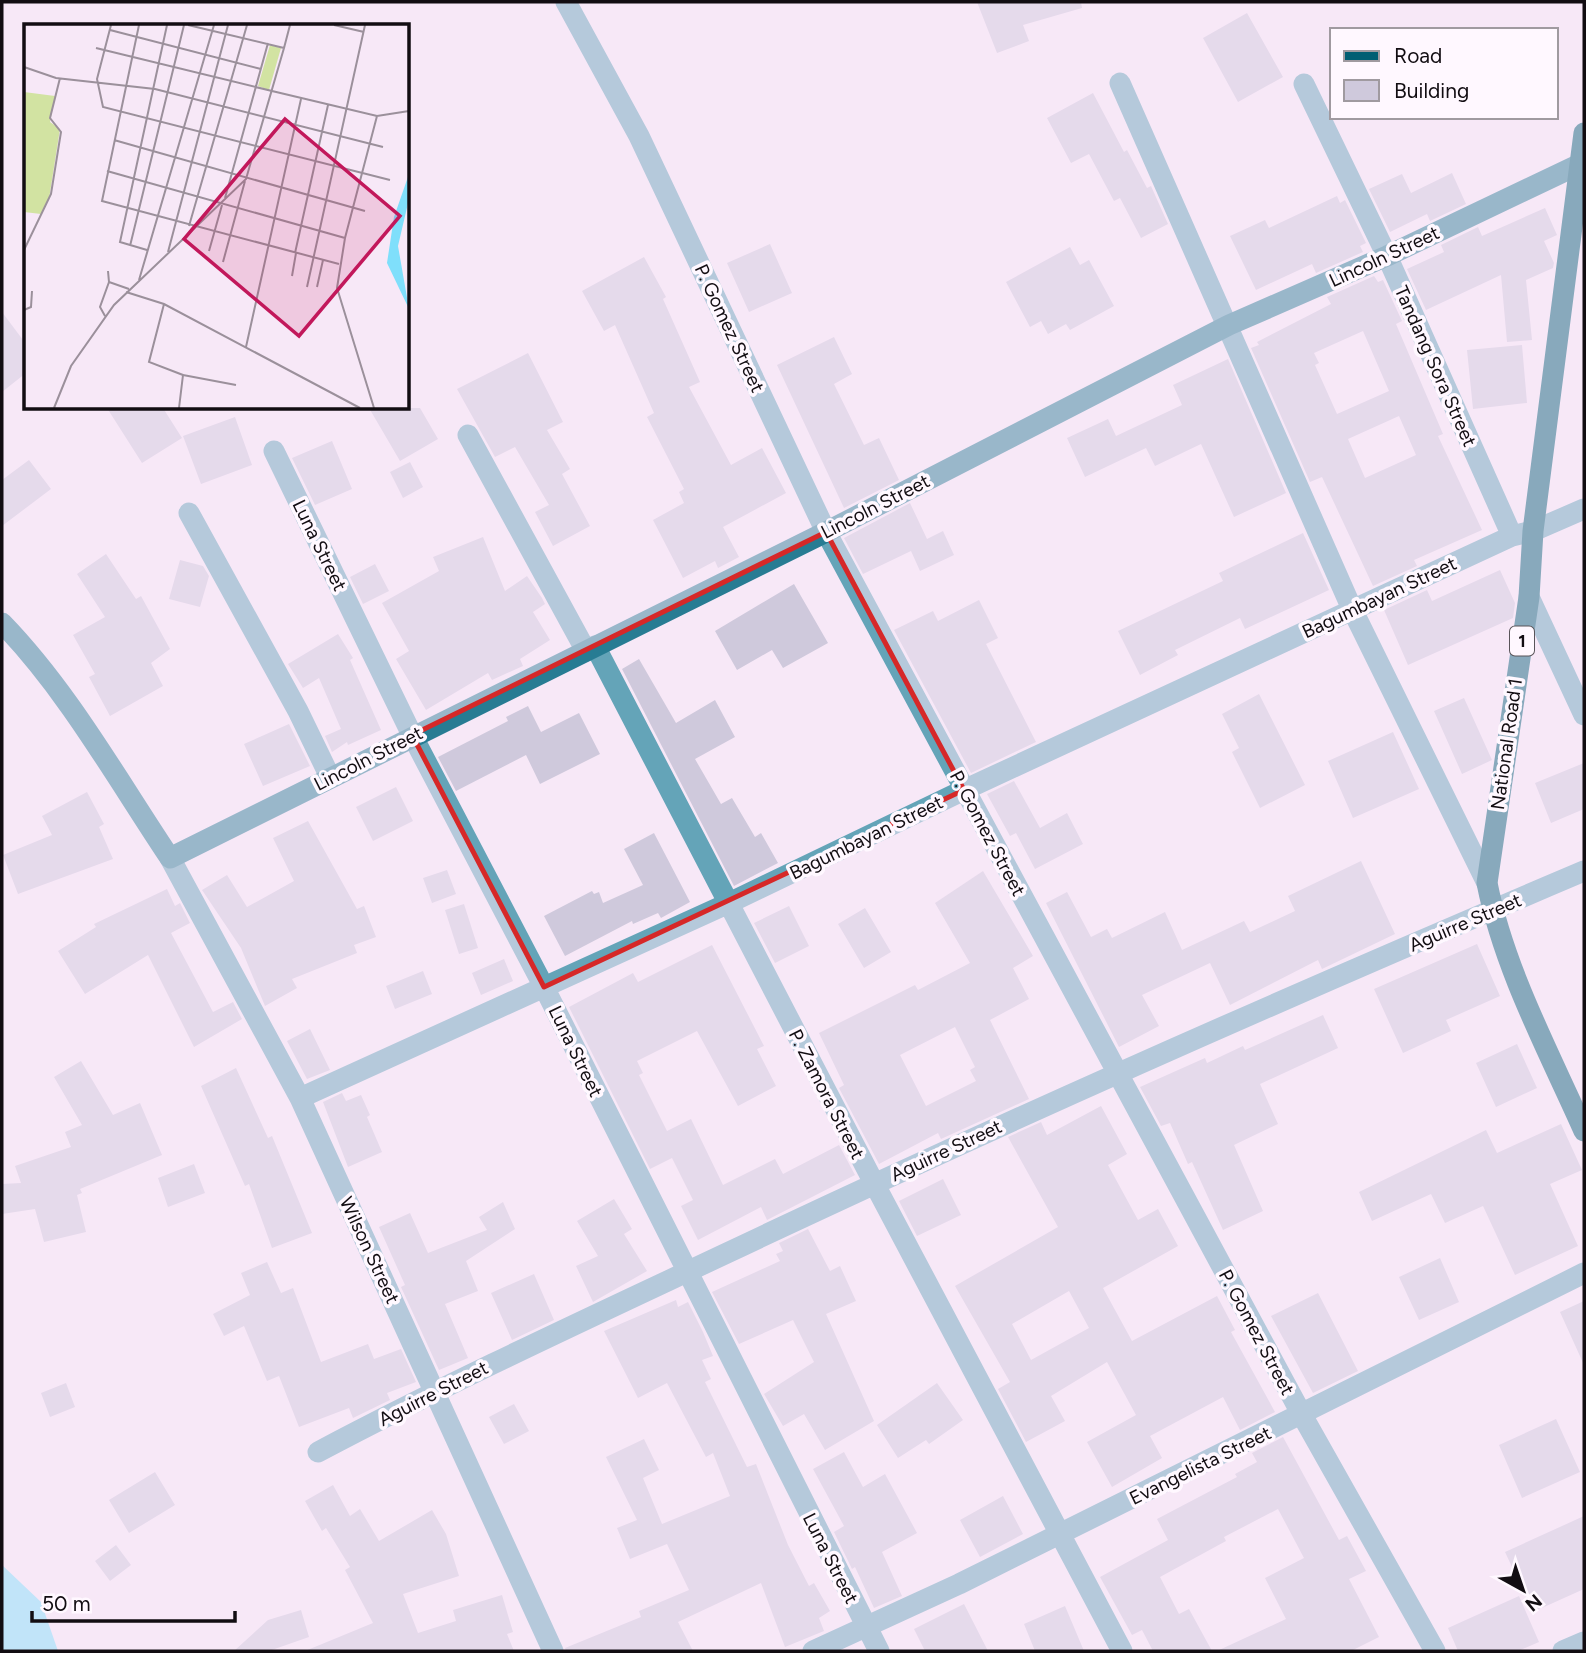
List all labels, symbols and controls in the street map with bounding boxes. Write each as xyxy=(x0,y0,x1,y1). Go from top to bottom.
inset map xyxy=(24,24,410,410)
legend xyxy=(1330,28,1558,119)
text: Road xyxy=(1394,43,1442,68)
text: Building xyxy=(1394,78,1469,103)
street label: Lincoln Street xyxy=(1325,221,1443,292)
street label: P. Gomez Street xyxy=(690,260,769,396)
street label: Tandang Sora Street xyxy=(1390,282,1481,450)
street label: Lincoln Street xyxy=(817,469,933,544)
street label: Luna Street xyxy=(288,496,352,595)
street label: Bagumbayan Street xyxy=(1298,552,1460,643)
road number: 1 xyxy=(1510,626,1534,656)
street label: National Road 1 xyxy=(1486,677,1527,811)
street label: Lincoln Street xyxy=(310,721,426,796)
street label: P. Gomez Street xyxy=(945,767,1030,900)
street label: Bagumbayan Street xyxy=(786,790,947,885)
street label: Aguirre Street xyxy=(1405,888,1525,956)
street label: Luna Street xyxy=(544,1002,608,1101)
street label: P. Zamora Street xyxy=(784,1025,869,1163)
street label: Aguirre Street xyxy=(887,1115,1005,1186)
street label: Wilson Street xyxy=(335,1193,404,1307)
street label: P. Gomez Street xyxy=(1214,1266,1299,1399)
street label: Aguirre Street xyxy=(375,1356,492,1431)
street label: Evangelista Street xyxy=(1126,1421,1275,1510)
street label: Luna Street xyxy=(798,1509,863,1607)
north arrow xyxy=(1488,1555,1558,1625)
scale bar xyxy=(32,1580,234,1624)
text: N xyxy=(1521,1589,1547,1616)
text: 50 m xyxy=(42,1591,91,1616)

